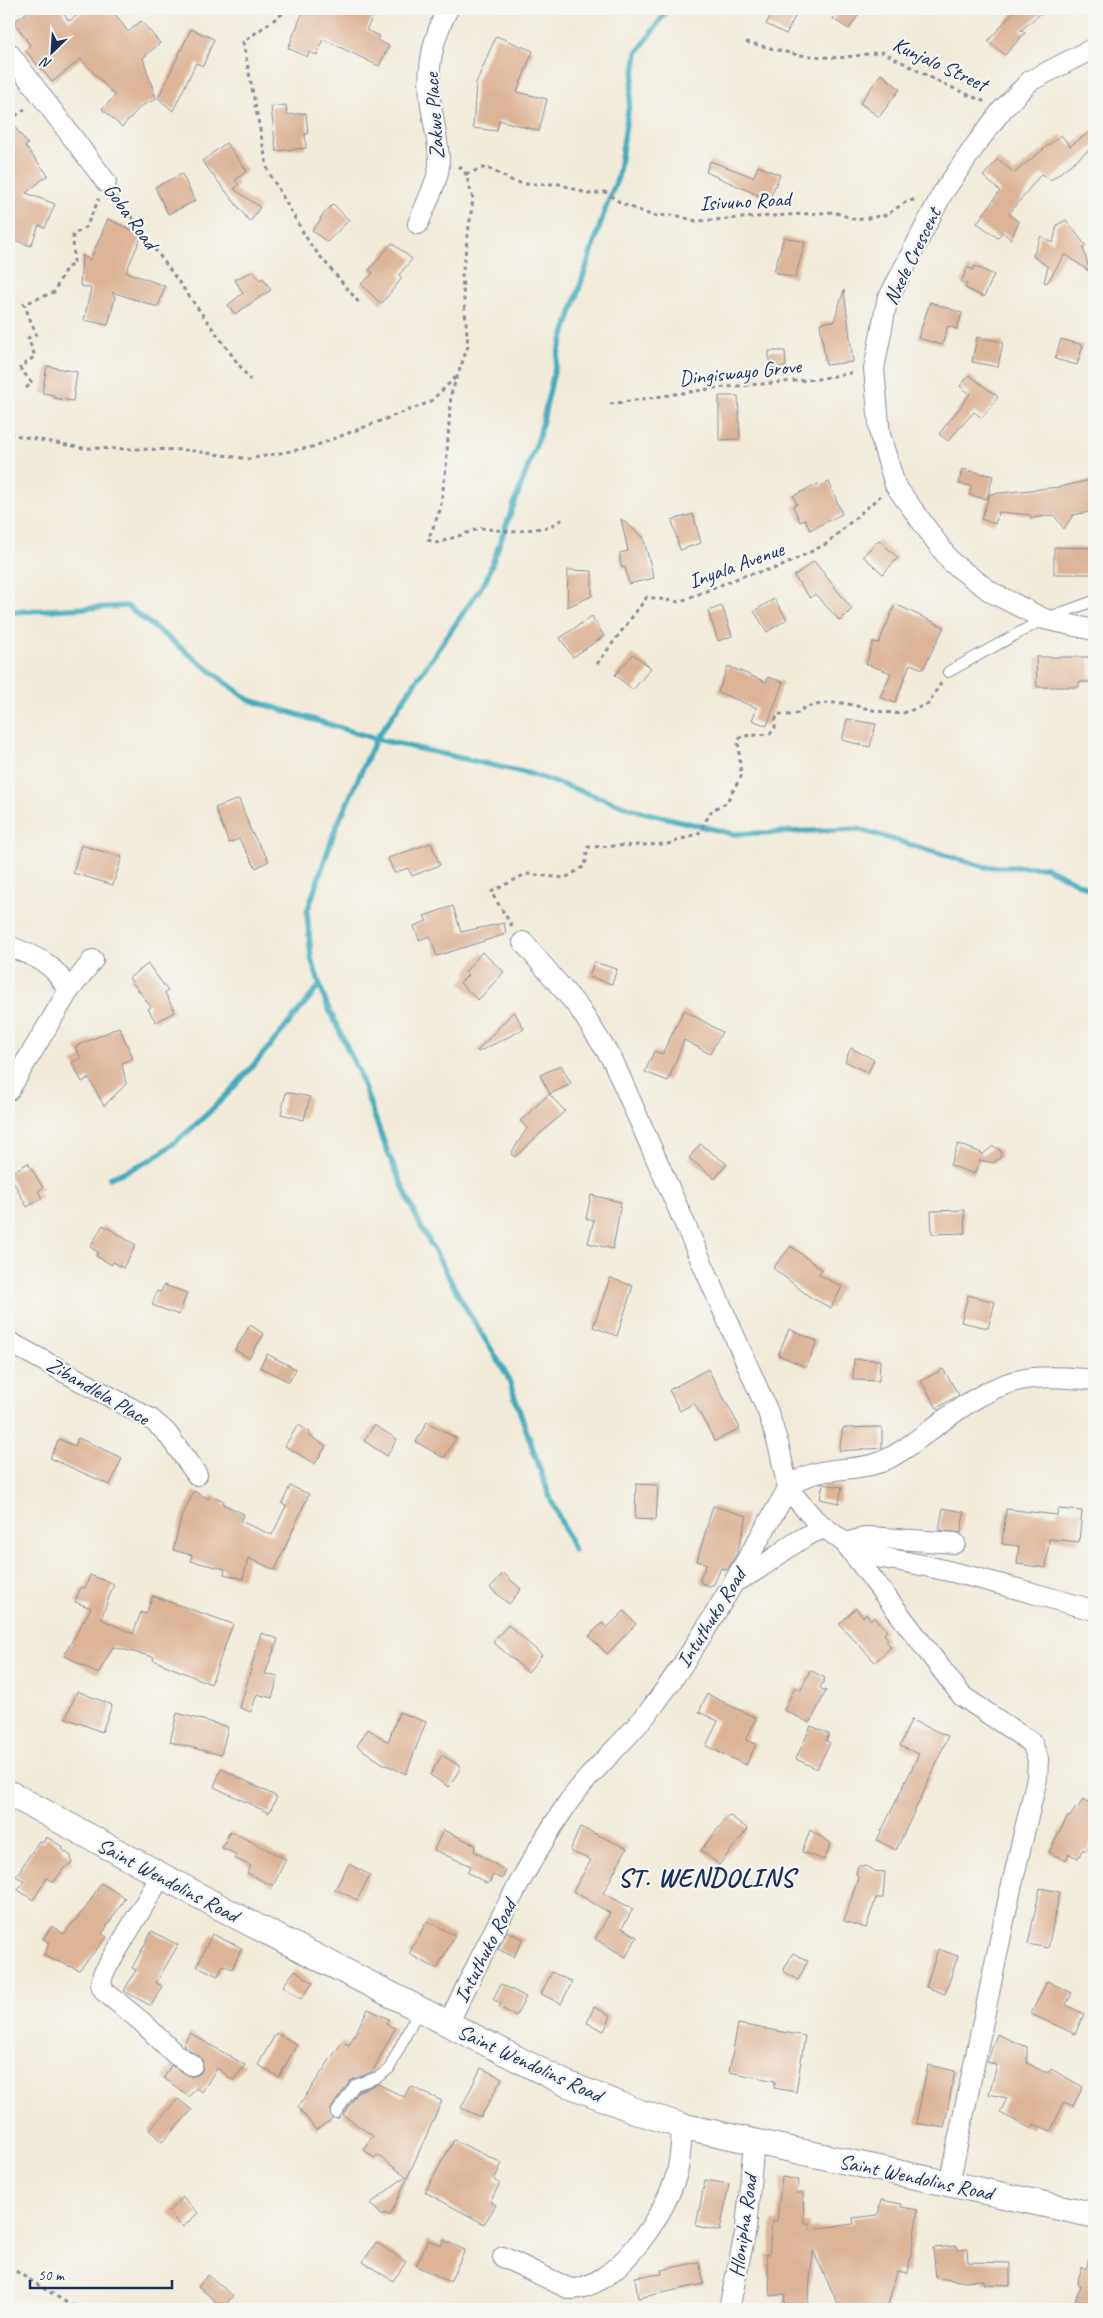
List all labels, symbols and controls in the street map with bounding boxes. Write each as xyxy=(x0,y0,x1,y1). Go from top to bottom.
north arrow xyxy=(28,28,78,78)
street label: Kunjalo Street xyxy=(889,31,994,98)
text: N xyxy=(37,53,54,73)
street label: Zakwe Place xyxy=(418,70,450,160)
street label: Goba Road xyxy=(98,178,166,257)
street label: Isivuno Road xyxy=(699,185,795,216)
street label: Nxele Crescent xyxy=(877,201,948,309)
street label: Dingiswayo Grove xyxy=(678,353,803,391)
street label: Inyala Avenue xyxy=(685,535,788,594)
street label: Zibandlela Place xyxy=(42,1351,155,1431)
street label: Intuthuko Road xyxy=(670,1561,753,1672)
street label: Saint Wendolins Road xyxy=(93,1832,247,1930)
district label: ST. WENDOLINS xyxy=(618,1861,799,1894)
street label: Intuthuko Road xyxy=(448,1893,523,2007)
street label: Saint Wendolins Road xyxy=(453,2018,610,2109)
street label: Saint Wendolins Road xyxy=(837,2148,999,2207)
street label: Hlonipha Road xyxy=(723,2170,764,2279)
scale bar xyxy=(30,2258,172,2290)
text: 50 m xyxy=(38,2266,65,2285)

